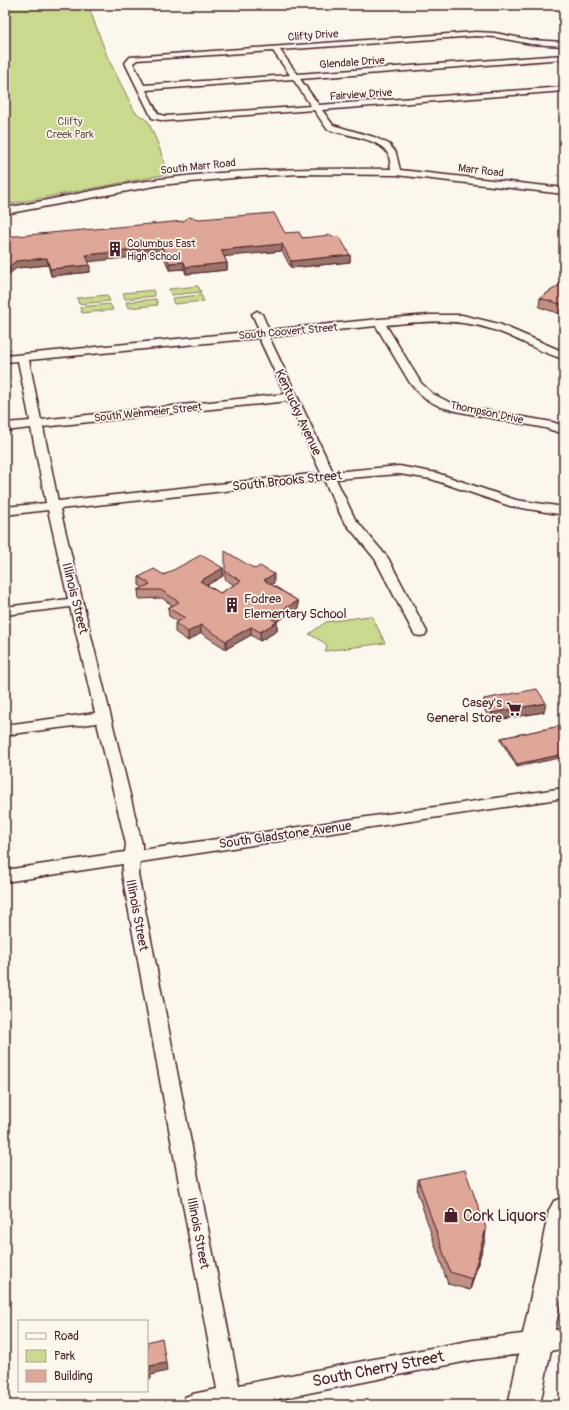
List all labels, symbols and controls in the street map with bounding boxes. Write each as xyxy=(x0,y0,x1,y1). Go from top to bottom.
street label: Clifty Drive xyxy=(287,27,339,44)
street label: Glendale Drive xyxy=(319,54,386,71)
street label: Fairview Drive xyxy=(329,86,393,103)
park label: Clifty Creek Park xyxy=(46,115,94,141)
street label: South Marr Road xyxy=(160,156,236,177)
street label: Marr Road xyxy=(457,161,505,180)
place label: Columbus East High School xyxy=(127,237,196,263)
building icon: Columbus East High School xyxy=(106,240,124,258)
street label: South Coovert Street xyxy=(238,321,339,342)
street label: Kentucky Avenue xyxy=(271,367,325,459)
street label: Thompson Drive xyxy=(449,398,525,427)
street label: South Wehmeier Street xyxy=(93,400,203,425)
street label: South Brooks Street xyxy=(231,467,344,495)
street label: Illinois Street xyxy=(58,561,92,636)
place label: Fodrea Elementary School xyxy=(244,591,347,622)
building icon: Fodrea Elementary School xyxy=(223,596,241,614)
place label: Casey's General Store xyxy=(426,695,503,726)
supermarket icon: Casey's General Store xyxy=(505,700,523,718)
street label: South Gladstone Avenue xyxy=(218,818,353,852)
street label: Illinois Street xyxy=(122,878,152,953)
street label: Illinois Street xyxy=(183,1196,213,1271)
shop icon: Cork Liquors xyxy=(442,1206,460,1224)
place label: Cork Liquors xyxy=(463,1206,546,1226)
legend xyxy=(18,1320,148,1392)
text: Road xyxy=(54,1329,79,1344)
street label: South Cherry Street xyxy=(311,1346,446,1392)
text: Park xyxy=(54,1349,75,1364)
text: Building xyxy=(54,1369,93,1384)

